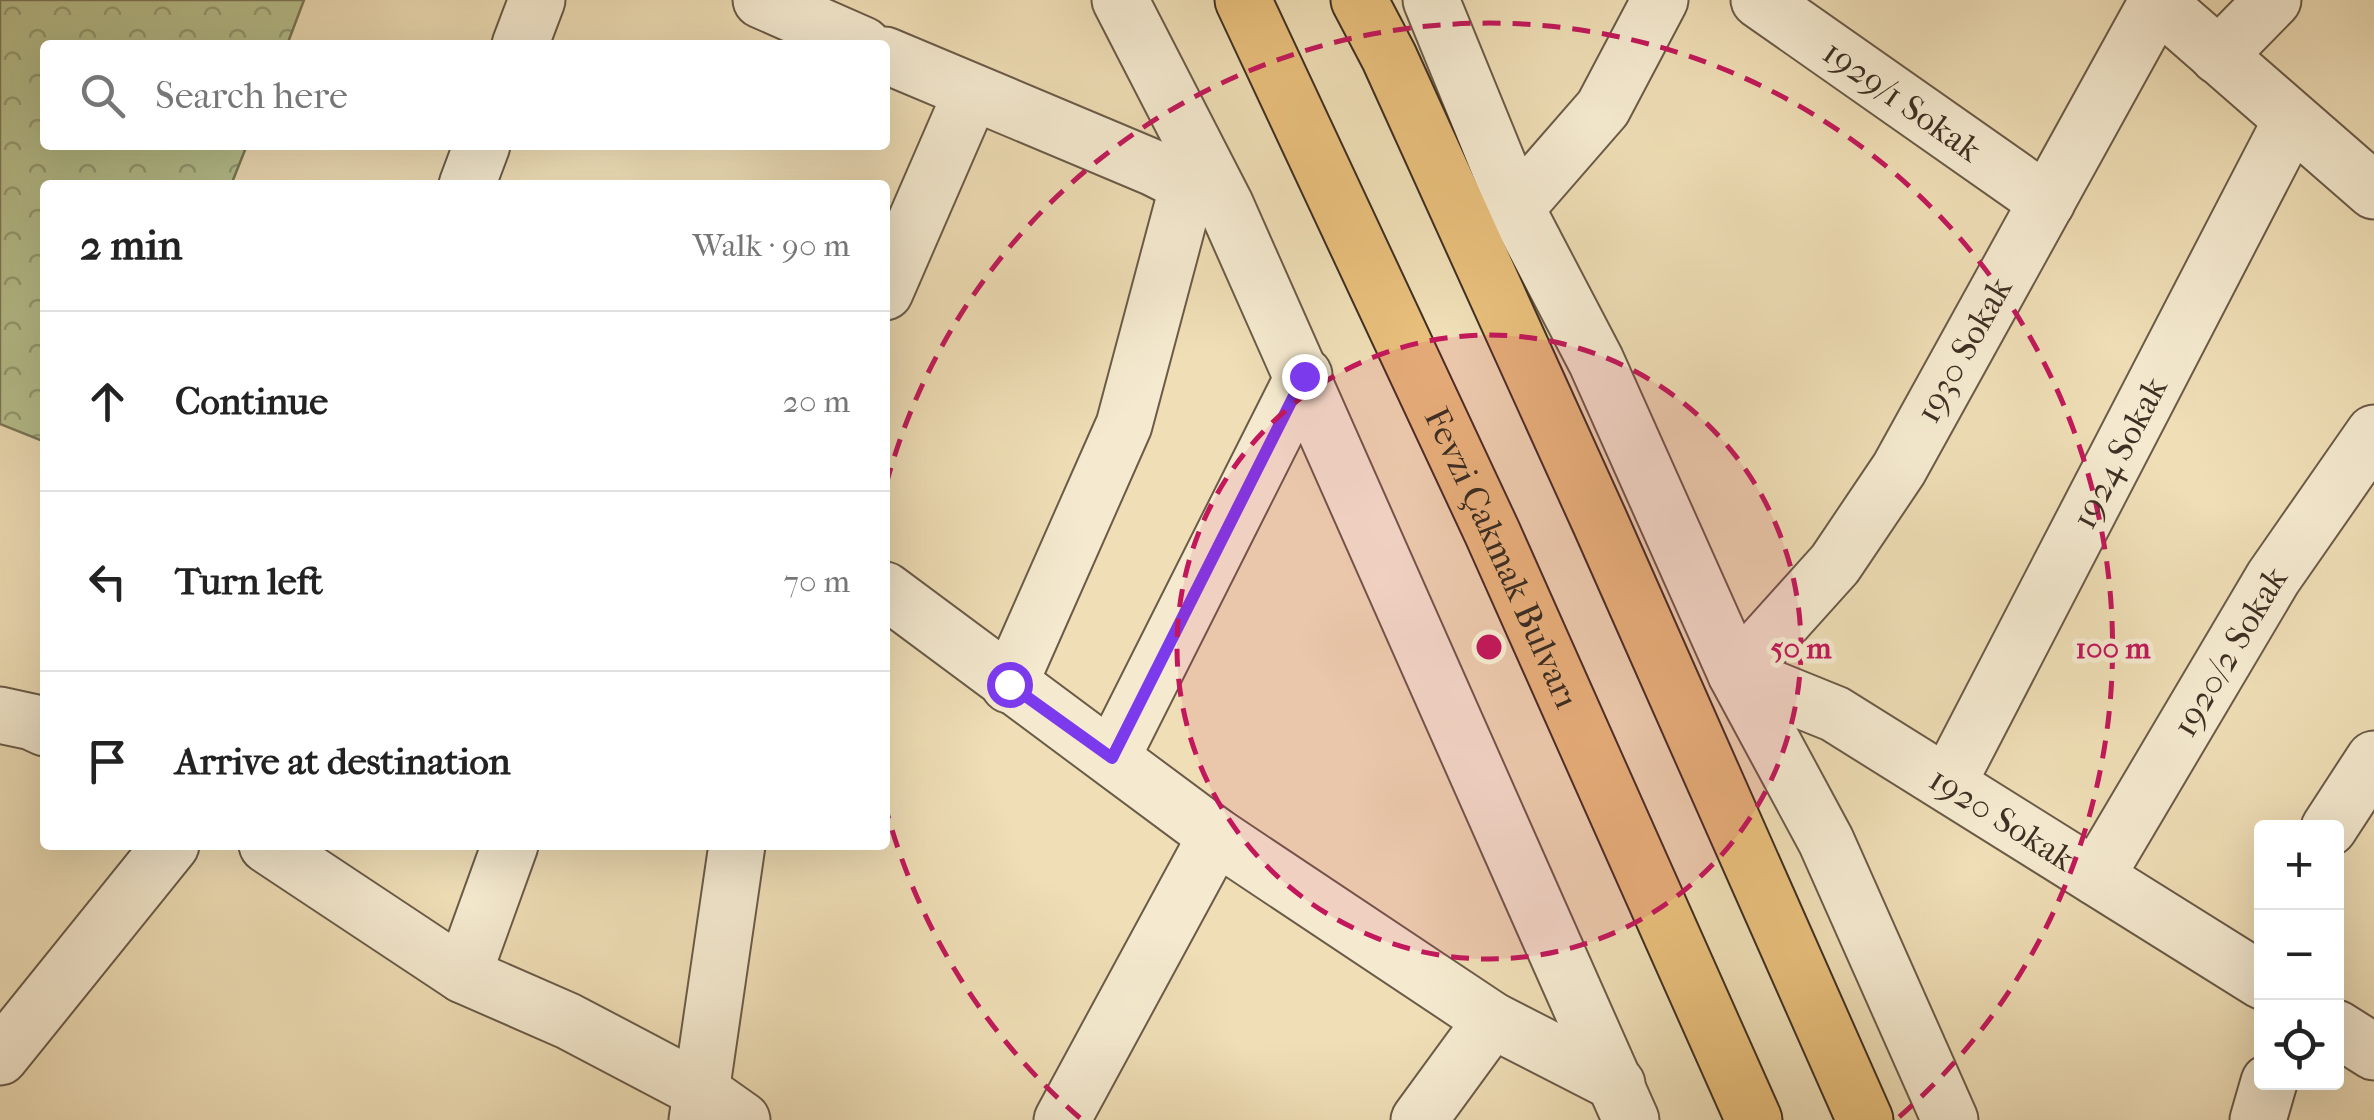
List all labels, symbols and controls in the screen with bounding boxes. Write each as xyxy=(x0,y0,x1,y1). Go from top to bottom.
street label: 1929/1 Sokak xyxy=(1815,31,1990,171)
search box xyxy=(40,40,890,150)
icon: search xyxy=(75,68,130,123)
text: Search here xyxy=(155,73,348,118)
text: 2 min xyxy=(80,221,182,270)
text: Walk · 90 m xyxy=(693,227,850,264)
street label: 1930 Sokak xyxy=(1907,269,2021,430)
route end xyxy=(1282,354,1328,400)
street label: 1924 Sokak xyxy=(2063,369,2176,535)
icon: ahead xyxy=(80,374,135,429)
text: Continue xyxy=(175,379,328,424)
text: 20 m xyxy=(782,383,850,420)
street label: Fevzi Çakmak Bulvarı xyxy=(1416,401,1588,714)
icon: left xyxy=(80,554,135,609)
street label: 1920/2 Sokak xyxy=(2163,558,2296,744)
text: Turn left xyxy=(175,559,323,604)
text: 70 m xyxy=(784,563,850,600)
centre of rings xyxy=(1471,629,1507,665)
text: 50 m xyxy=(1771,631,1832,666)
text: 100 m xyxy=(2075,631,2152,666)
route start xyxy=(987,662,1033,708)
icon: arrive xyxy=(80,734,135,789)
text: Arrive at destination xyxy=(175,739,511,784)
street label: 1920 Sokak xyxy=(1922,758,2083,880)
map controls xyxy=(2254,820,2344,1090)
button: + xyxy=(2254,820,2344,910)
button: − xyxy=(2254,910,2344,1000)
button: locate xyxy=(2254,1000,2344,1090)

